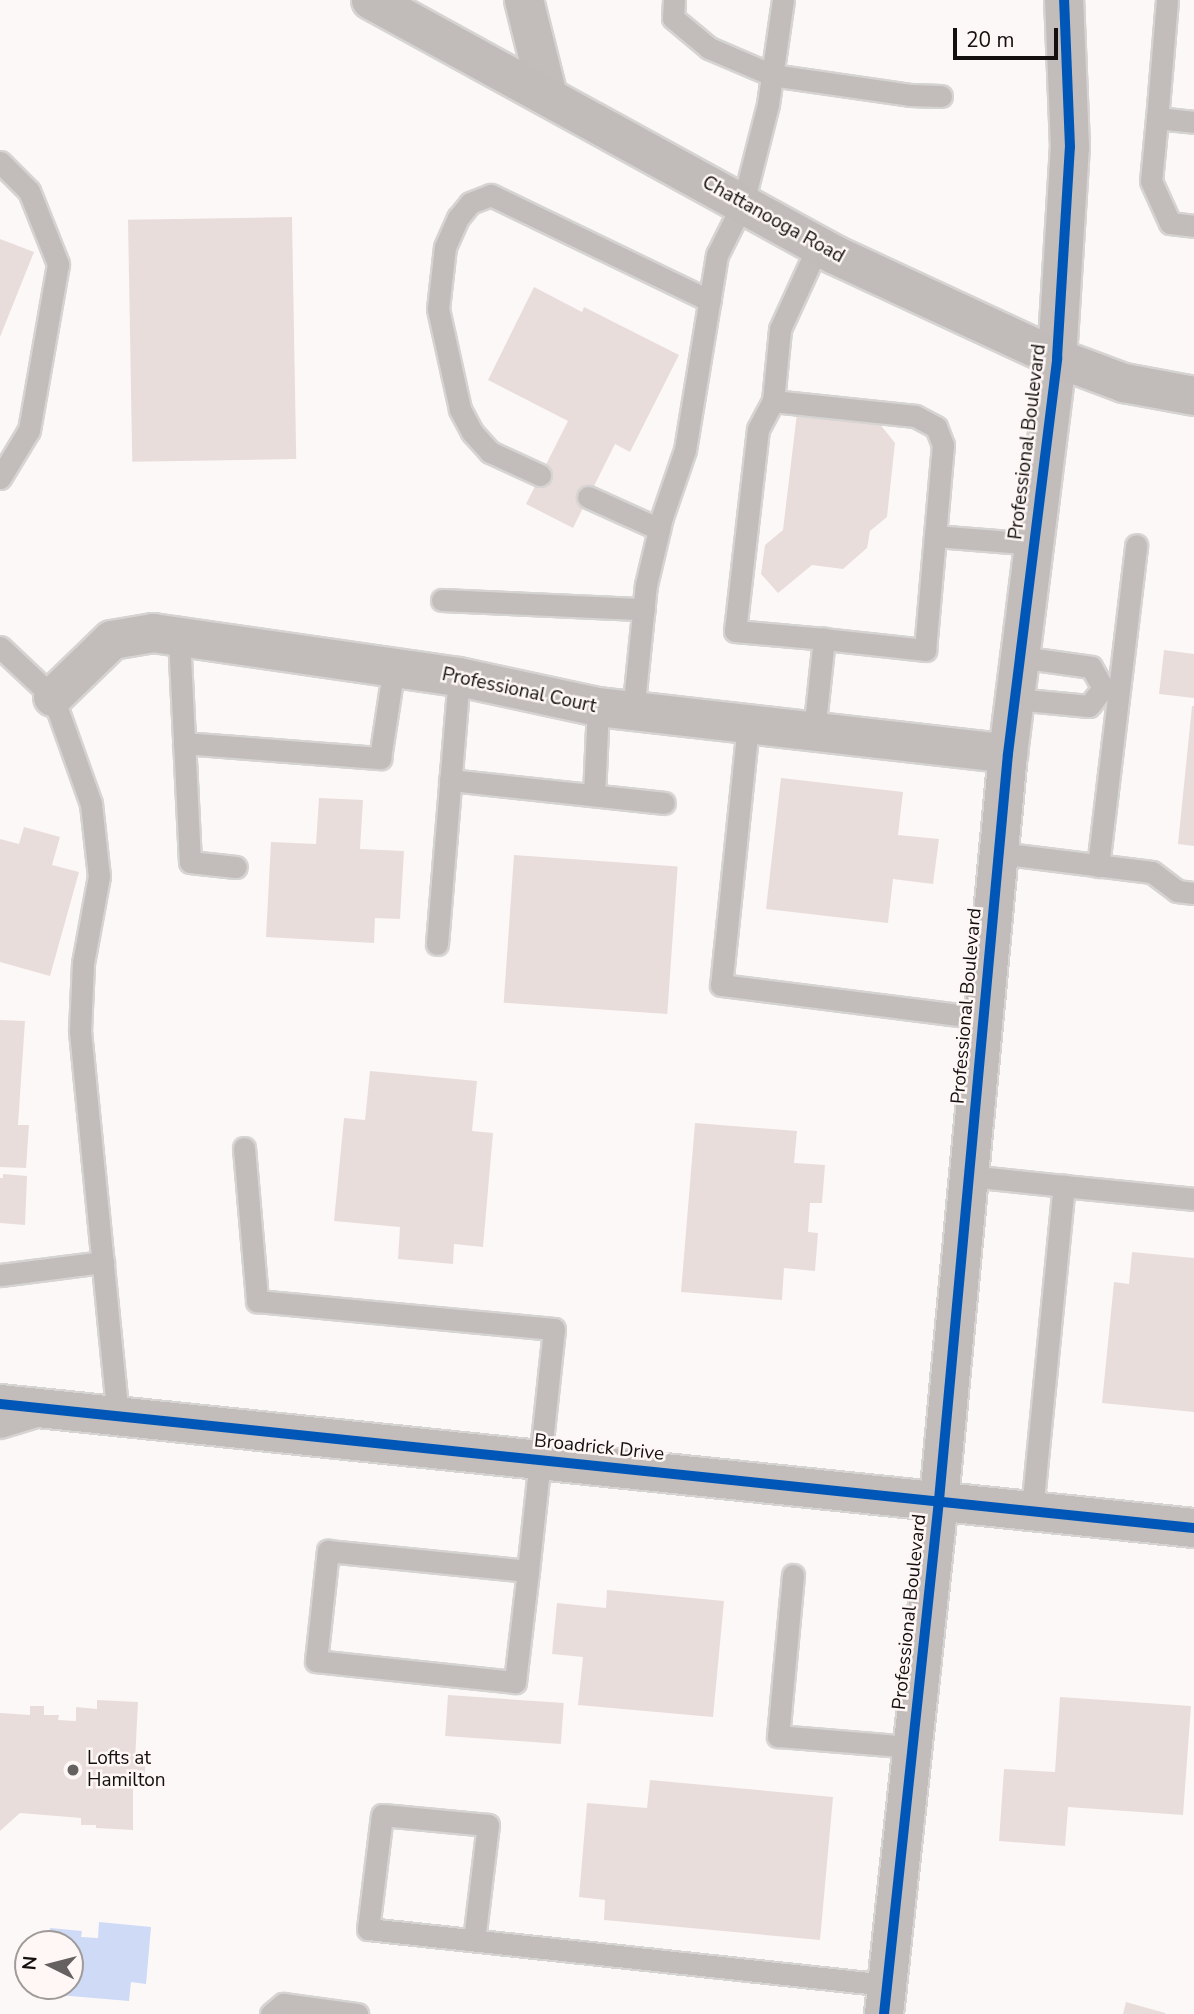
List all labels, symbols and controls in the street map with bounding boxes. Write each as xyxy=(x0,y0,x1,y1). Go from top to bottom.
scale bar xyxy=(956,14,1061,58)
text: 20 m xyxy=(966,26,1015,54)
street label: Chattanooga Road xyxy=(698,171,848,269)
street label: Professional Boulevard xyxy=(1005,343,1051,541)
street label: Professional Court xyxy=(440,664,598,718)
street label: Professional Boulevard xyxy=(947,907,987,1105)
street label: Broadrick Drive xyxy=(533,1430,665,1466)
street label: Professional Boulevard xyxy=(888,1513,932,1711)
place label: Lofts at Hamilton xyxy=(87,1748,166,1792)
marker: Lofts at Hamilton xyxy=(65,1762,81,1778)
north arrow xyxy=(14,1930,84,2000)
text: N xyxy=(16,1955,44,1971)

